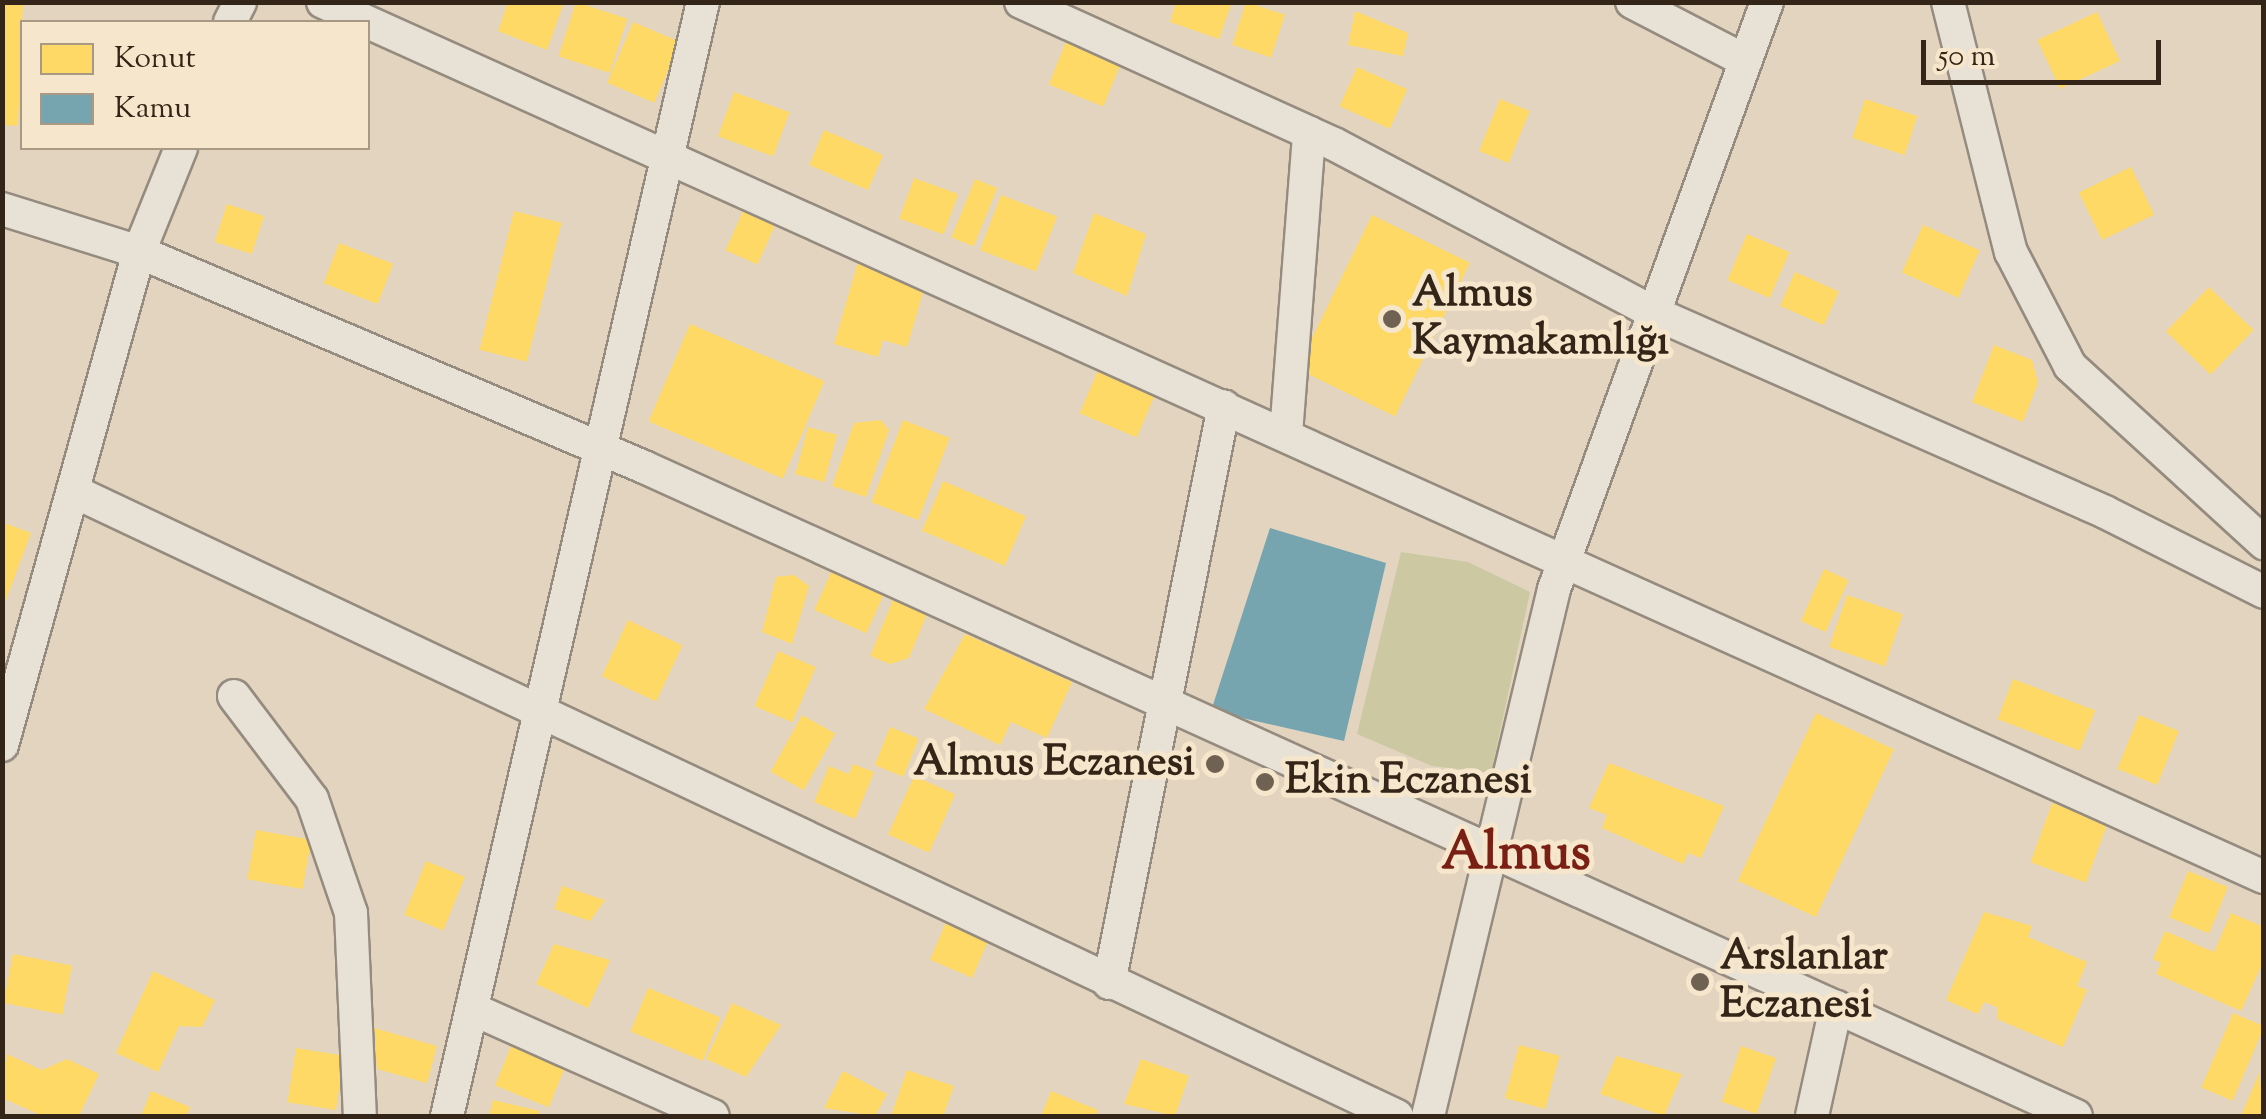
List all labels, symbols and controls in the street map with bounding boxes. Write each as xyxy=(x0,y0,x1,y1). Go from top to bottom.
legend xyxy=(20,20,370,150)
scale bar xyxy=(1926,20,2166,82)
text: 50 m xyxy=(1938,36,1995,79)
text: Konut xyxy=(114,38,196,81)
text: Kamu xyxy=(114,88,191,131)
place label: Almus Kaymakamlığı xyxy=(1412,270,1669,368)
marker: Almus Kaymakamlığı xyxy=(1381,308,1403,330)
place label: Almus Eczanesi xyxy=(913,739,1195,789)
marker: Almus Eczanesi xyxy=(1204,753,1226,775)
place label: Ekin Eczanesi xyxy=(1285,757,1532,807)
marker: Ekin Eczanesi xyxy=(1254,771,1276,793)
district label: Almus xyxy=(1441,825,1591,887)
place label: Arslanlar Eczanesi xyxy=(1720,933,1888,1032)
marker: Arslanlar Eczanesi xyxy=(1689,971,1711,993)

